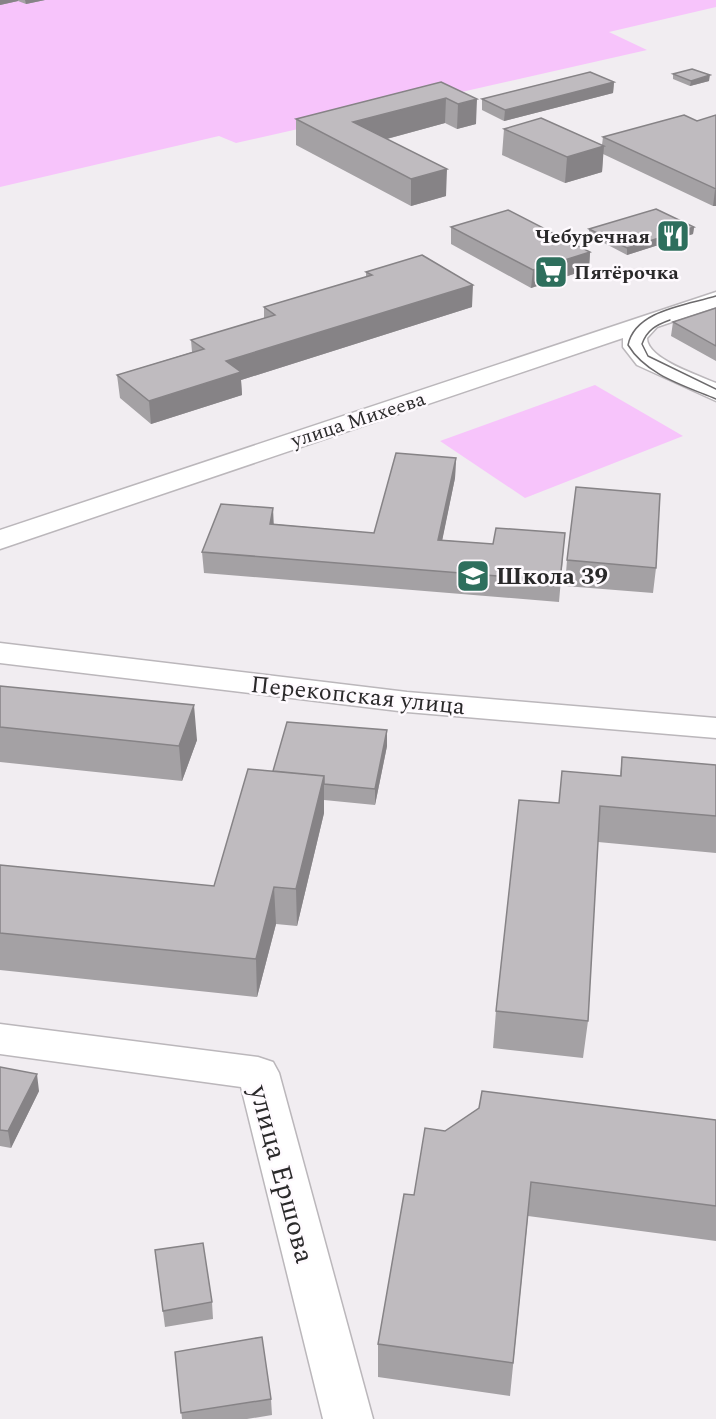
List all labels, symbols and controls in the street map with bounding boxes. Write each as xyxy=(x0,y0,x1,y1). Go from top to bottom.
restaurant icon: Чебуречная xyxy=(655,218,691,254)
place label: Чебуречная xyxy=(535,222,650,252)
supermarket icon: Пятёрочка xyxy=(533,254,569,290)
place label: Пятёрочка xyxy=(574,258,680,288)
street label: улица Михеева xyxy=(286,384,430,456)
school or university icon: Школа 39 xyxy=(455,558,491,594)
place label: Школа 39 xyxy=(496,559,608,595)
street label: Перекопская улица xyxy=(249,667,467,725)
street label: улица Ершова xyxy=(237,1080,326,1268)

